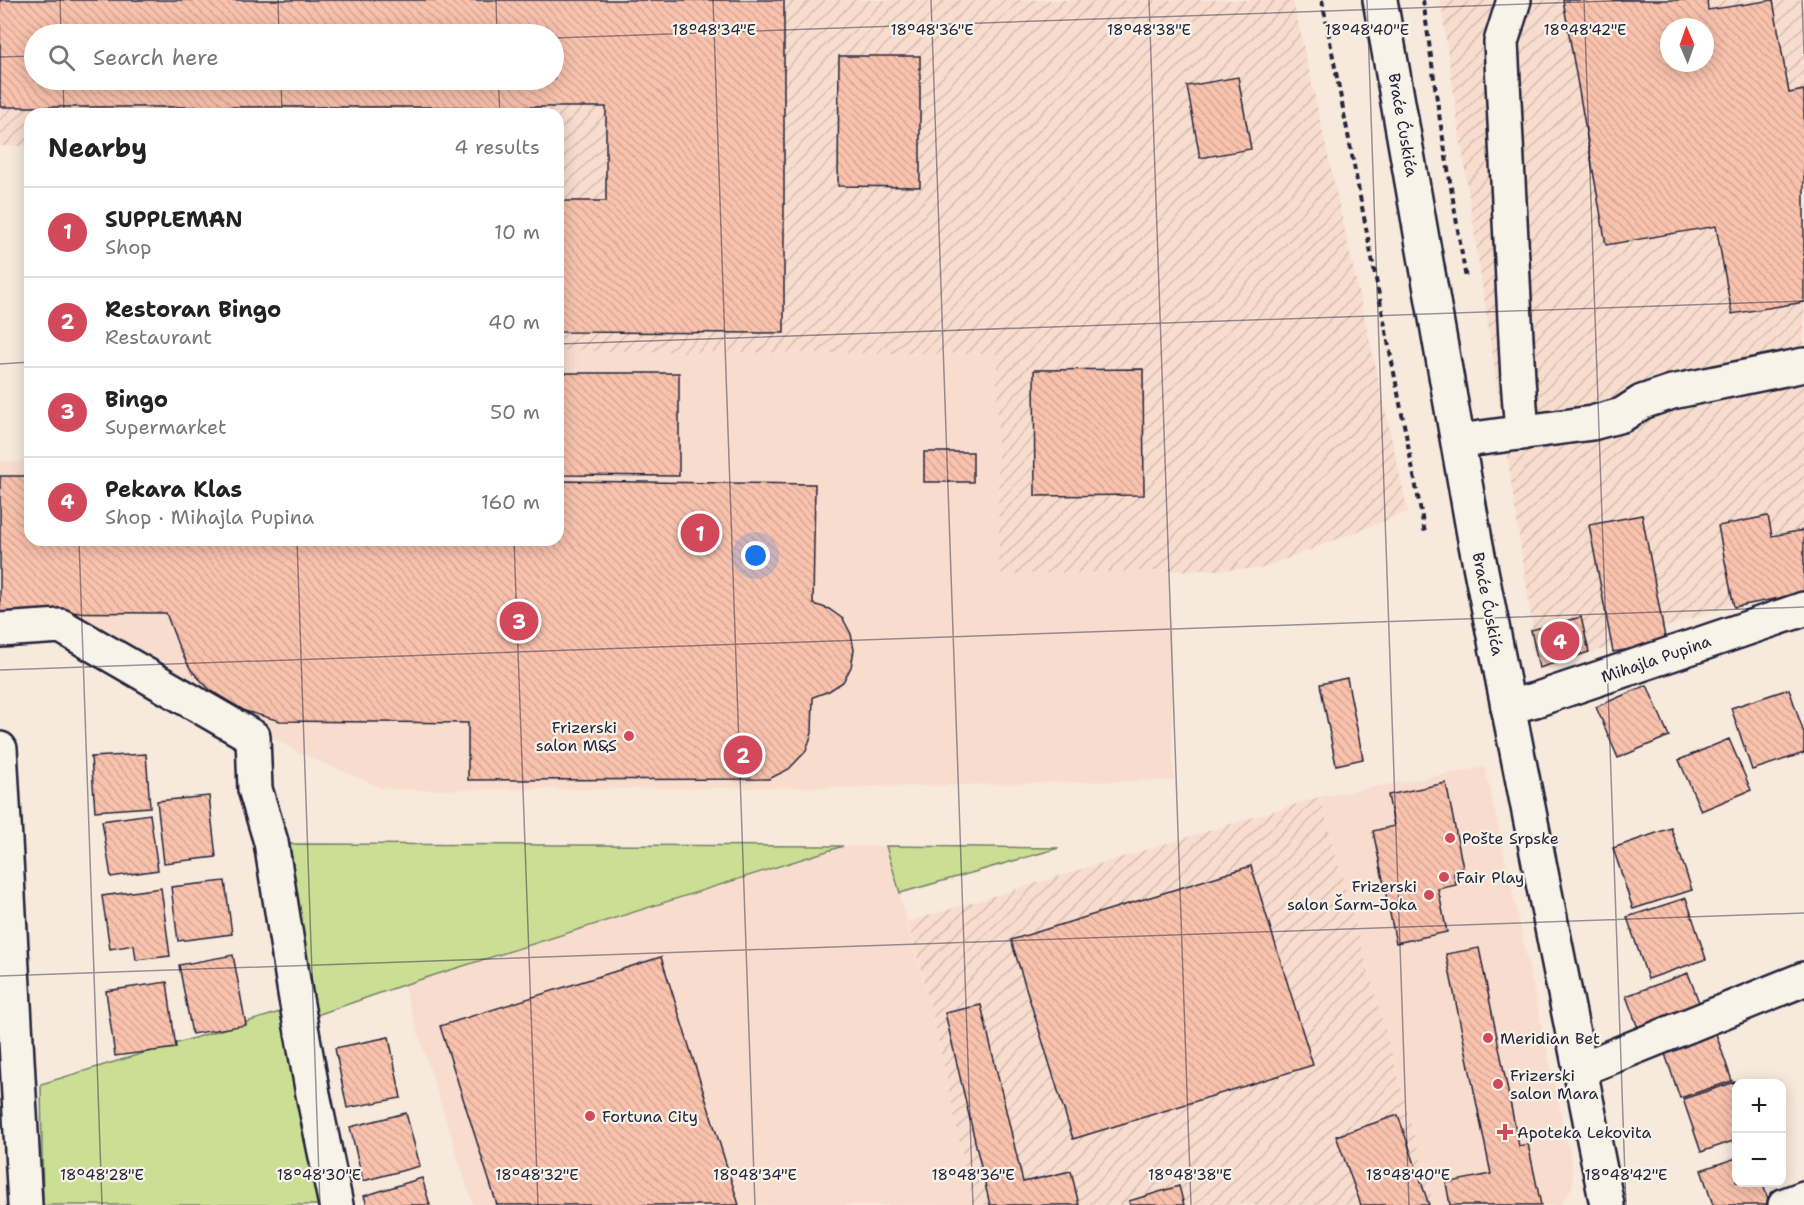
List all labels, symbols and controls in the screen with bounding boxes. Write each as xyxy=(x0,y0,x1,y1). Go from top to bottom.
north arrow xyxy=(1660,18,1714,72)
text: 18°48'34"E xyxy=(672,20,756,40)
text: 18°48'36"E xyxy=(890,20,974,40)
text: 18°48'38"E xyxy=(1107,20,1191,40)
text: 18°48'40"E xyxy=(1325,20,1409,40)
text: 18°48'42"E xyxy=(1543,20,1627,40)
search box xyxy=(24,24,564,90)
icon: search xyxy=(45,41,78,74)
text: Search here xyxy=(93,43,219,72)
street label: Braće Ćuskića xyxy=(1384,71,1422,179)
text: Nearby xyxy=(48,130,147,165)
text: 4 results xyxy=(454,134,540,160)
text: SUPPLEMAN xyxy=(105,205,243,234)
text: 1 xyxy=(63,219,72,245)
text: 10 m xyxy=(494,219,540,245)
text: Shop xyxy=(105,234,152,260)
text: Restoran Bingo xyxy=(105,295,281,324)
text: 2 xyxy=(61,309,75,335)
text: 40 m xyxy=(488,309,540,335)
text: Restaurant xyxy=(105,324,212,350)
text: Bingo xyxy=(105,385,168,414)
text: 3 xyxy=(61,399,75,425)
text: 50 m xyxy=(490,399,540,425)
text: Supermarket xyxy=(105,414,227,440)
text: Pekara Klas xyxy=(105,475,242,504)
text: 4 xyxy=(61,489,75,515)
text: 160 m xyxy=(481,489,540,515)
text: Shop · Mihajla Pupina xyxy=(105,504,314,530)
pin: 1 xyxy=(680,510,720,556)
your location xyxy=(741,541,770,570)
street label: Braće Ćuskića xyxy=(1468,550,1508,658)
pin: 3 xyxy=(500,598,538,644)
pin: 4 xyxy=(1540,618,1580,664)
street label: Mihajla Pupina xyxy=(1598,630,1714,688)
place label: Frizerski salon M&S xyxy=(536,717,617,756)
marker: Frizerski salon M&S xyxy=(622,729,636,743)
pin: 2 xyxy=(724,732,762,777)
place label: Pošte Srpske xyxy=(1462,828,1559,849)
marker: Pošte Srpske xyxy=(1443,831,1457,845)
place label: Fair Play xyxy=(1456,867,1524,888)
marker: Fair Play xyxy=(1437,870,1451,884)
place label: Frizerski salon Šarm-Joka xyxy=(1287,876,1417,915)
marker: Frizerski salon Šarm-Joka xyxy=(1422,888,1436,902)
place label: Meridian Bet xyxy=(1500,1028,1600,1049)
marker: Meridian Bet xyxy=(1481,1031,1495,1045)
place label: Frizerski salon Mara xyxy=(1510,1065,1599,1104)
marker: Frizerski salon Mara xyxy=(1491,1077,1505,1091)
map controls xyxy=(1732,1079,1786,1187)
button: + xyxy=(1732,1079,1786,1133)
place label: Fortuna City xyxy=(602,1106,698,1127)
marker: Fortuna City xyxy=(583,1109,597,1123)
place label: Apoteka Lekovita xyxy=(1517,1122,1652,1143)
marker: Apoteka Lekovita xyxy=(1498,1125,1512,1139)
button: − xyxy=(1732,1133,1786,1187)
text: 18°48'28"E xyxy=(60,1165,144,1185)
text: 18°48'30"E xyxy=(277,1165,361,1185)
text: 18°48'32"E xyxy=(495,1165,579,1185)
text: 18°48'34"E xyxy=(713,1165,797,1185)
text: 18°48'36"E xyxy=(931,1165,1015,1185)
text: 18°48'38"E xyxy=(1148,1165,1232,1185)
text: 18°48'40"E xyxy=(1366,1165,1450,1185)
text: 18°48'42"E xyxy=(1584,1165,1668,1185)

